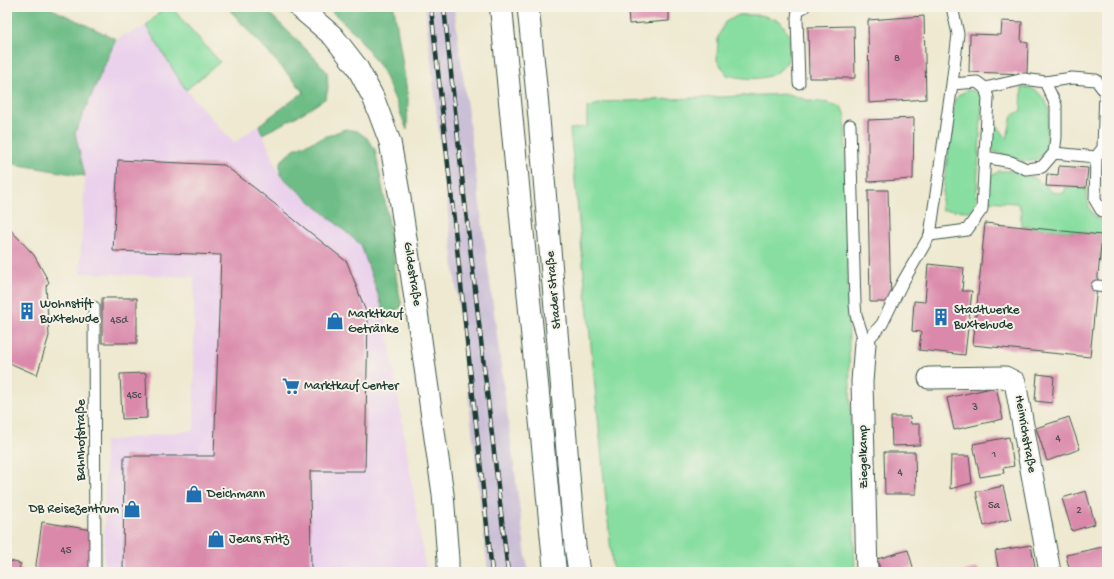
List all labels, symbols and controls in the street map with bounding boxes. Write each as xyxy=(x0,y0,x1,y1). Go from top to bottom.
house number: 8 xyxy=(894,53,900,65)
street label: Gildestraße xyxy=(400,241,425,307)
street label: Stader Straße xyxy=(543,250,565,330)
place label: Wohnstift Buxtehude xyxy=(39,297,99,327)
building icon: Wohnstift Buxtehude xyxy=(17,301,37,321)
place label: Stadtwerke Buxtehude xyxy=(953,303,1020,333)
place label: Marktkauf Getränke xyxy=(348,307,404,337)
building icon: Stadtwerke Buxtehude xyxy=(931,307,951,327)
shop icon: Marktkauf Getränke xyxy=(325,311,345,331)
house number: 45d xyxy=(110,315,129,327)
supermarket icon: Marktkauf Center xyxy=(281,376,301,396)
place label: Marktkauf Center xyxy=(304,379,400,394)
house number: 45c xyxy=(127,390,143,402)
street label: Heinrichstraße xyxy=(1011,394,1039,474)
street label: Bahnhofstraße xyxy=(74,399,89,482)
house number: 3 xyxy=(971,402,978,414)
street label: Ziegelkamp xyxy=(856,424,872,489)
house number: 4 xyxy=(1055,433,1061,445)
house number: 1 xyxy=(991,449,996,461)
house number: 4 xyxy=(897,467,903,479)
shop icon: Deichmann xyxy=(184,484,204,504)
place label: Deichmann xyxy=(206,487,266,502)
shop icon: DB Reisezentrum xyxy=(122,499,142,519)
house number: 5a xyxy=(988,500,1001,512)
place label: DB Reisezentrum xyxy=(28,502,119,517)
house number: 2 xyxy=(1076,505,1082,517)
shop icon: Jeans Fritz xyxy=(206,529,226,549)
place label: Jeans Fritz xyxy=(229,532,290,547)
house number: 45 xyxy=(61,545,72,557)

